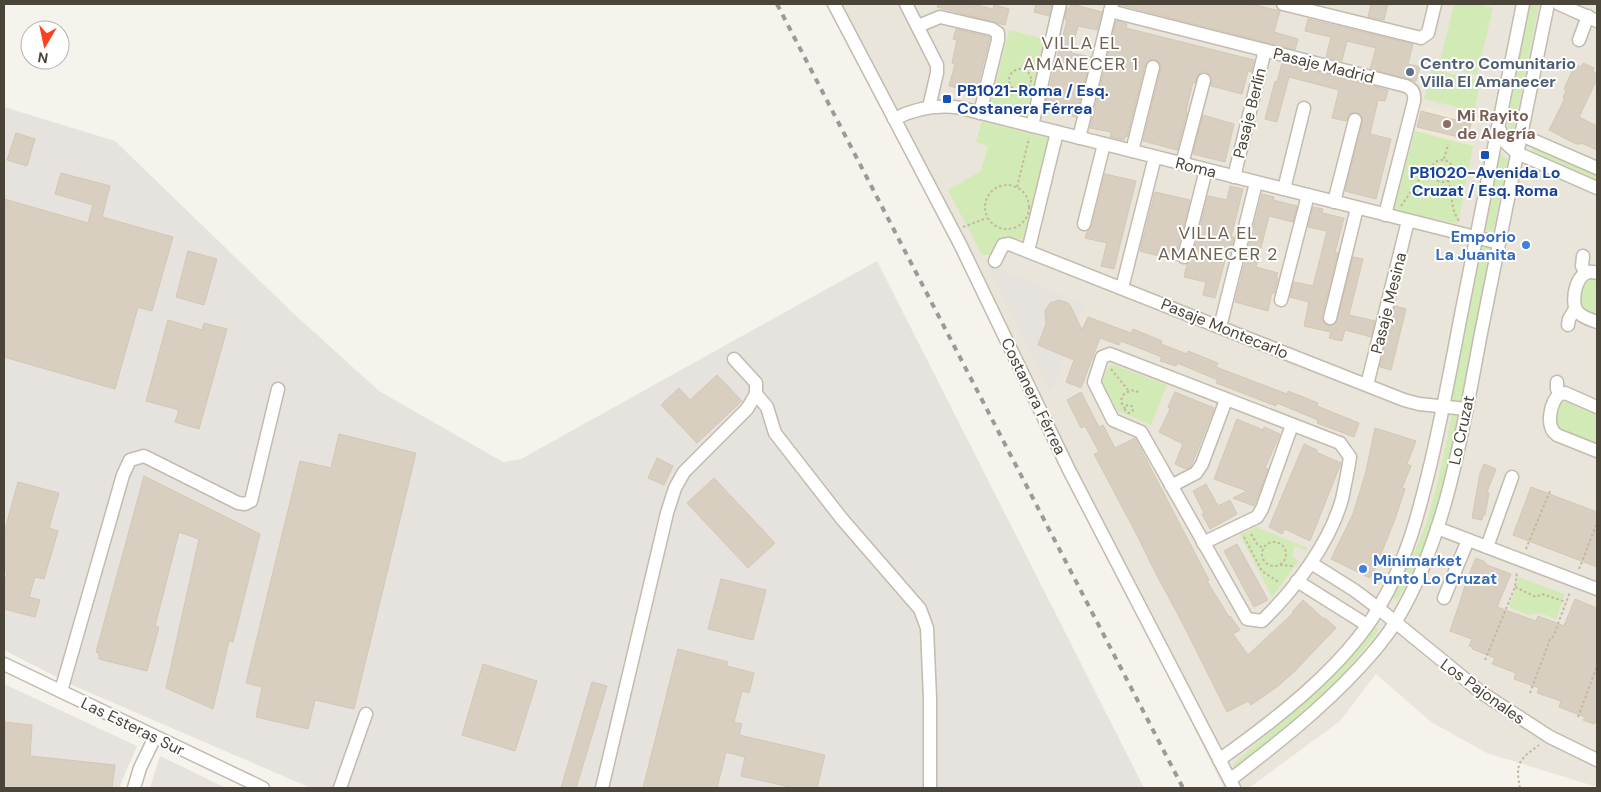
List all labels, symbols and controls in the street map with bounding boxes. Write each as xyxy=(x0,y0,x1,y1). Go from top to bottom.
north arrow xyxy=(20,20,70,70)
district label: VILLA EL AMANECER 1 xyxy=(1023,31,1139,76)
street label: Pasaje Madrid xyxy=(1271,43,1377,88)
text: N xyxy=(37,48,49,68)
place label: Centro Comunitario Villa El Amanecer xyxy=(1420,53,1576,92)
street label: Pasaje Berlín xyxy=(1228,66,1271,161)
marker: Centro Comunitario Villa El Amanecer xyxy=(1404,66,1416,78)
place label: PB1021-Roma / Esq. Costanera Férrea xyxy=(957,80,1109,119)
marker: PB1021-Roma / Esq. Costanera Férrea xyxy=(941,93,953,105)
place label: Mi Rayito de Alegría xyxy=(1457,105,1536,144)
marker: Mi Rayito de Alegría xyxy=(1441,118,1453,130)
marker: PB1020-Avenida Lo Cruzat / Esq. Roma xyxy=(1479,149,1491,161)
street label: Roma xyxy=(1173,152,1219,183)
place label: PB1020-Avenida Lo Cruzat / Esq. Roma xyxy=(1409,162,1561,201)
district label: VILLA EL AMANECER 2 xyxy=(1158,221,1278,266)
place label: Emporio La Juanita xyxy=(1435,226,1516,265)
marker: Emporio La Juanita xyxy=(1520,239,1532,251)
street label: Pasaje Mesina xyxy=(1366,250,1411,356)
street label: Pasaje Montecarlo xyxy=(1158,293,1292,364)
street label: Costanera Férrea xyxy=(996,334,1071,458)
street label: Lo Cruzat xyxy=(1444,393,1479,467)
place label: Minimarket Punto Lo Cruzat xyxy=(1373,550,1497,589)
marker: Minimarket Punto Lo Cruzat xyxy=(1357,563,1369,575)
street label: Los Pajonales xyxy=(1436,654,1529,729)
street label: Las Esteras Sur xyxy=(78,692,188,761)

